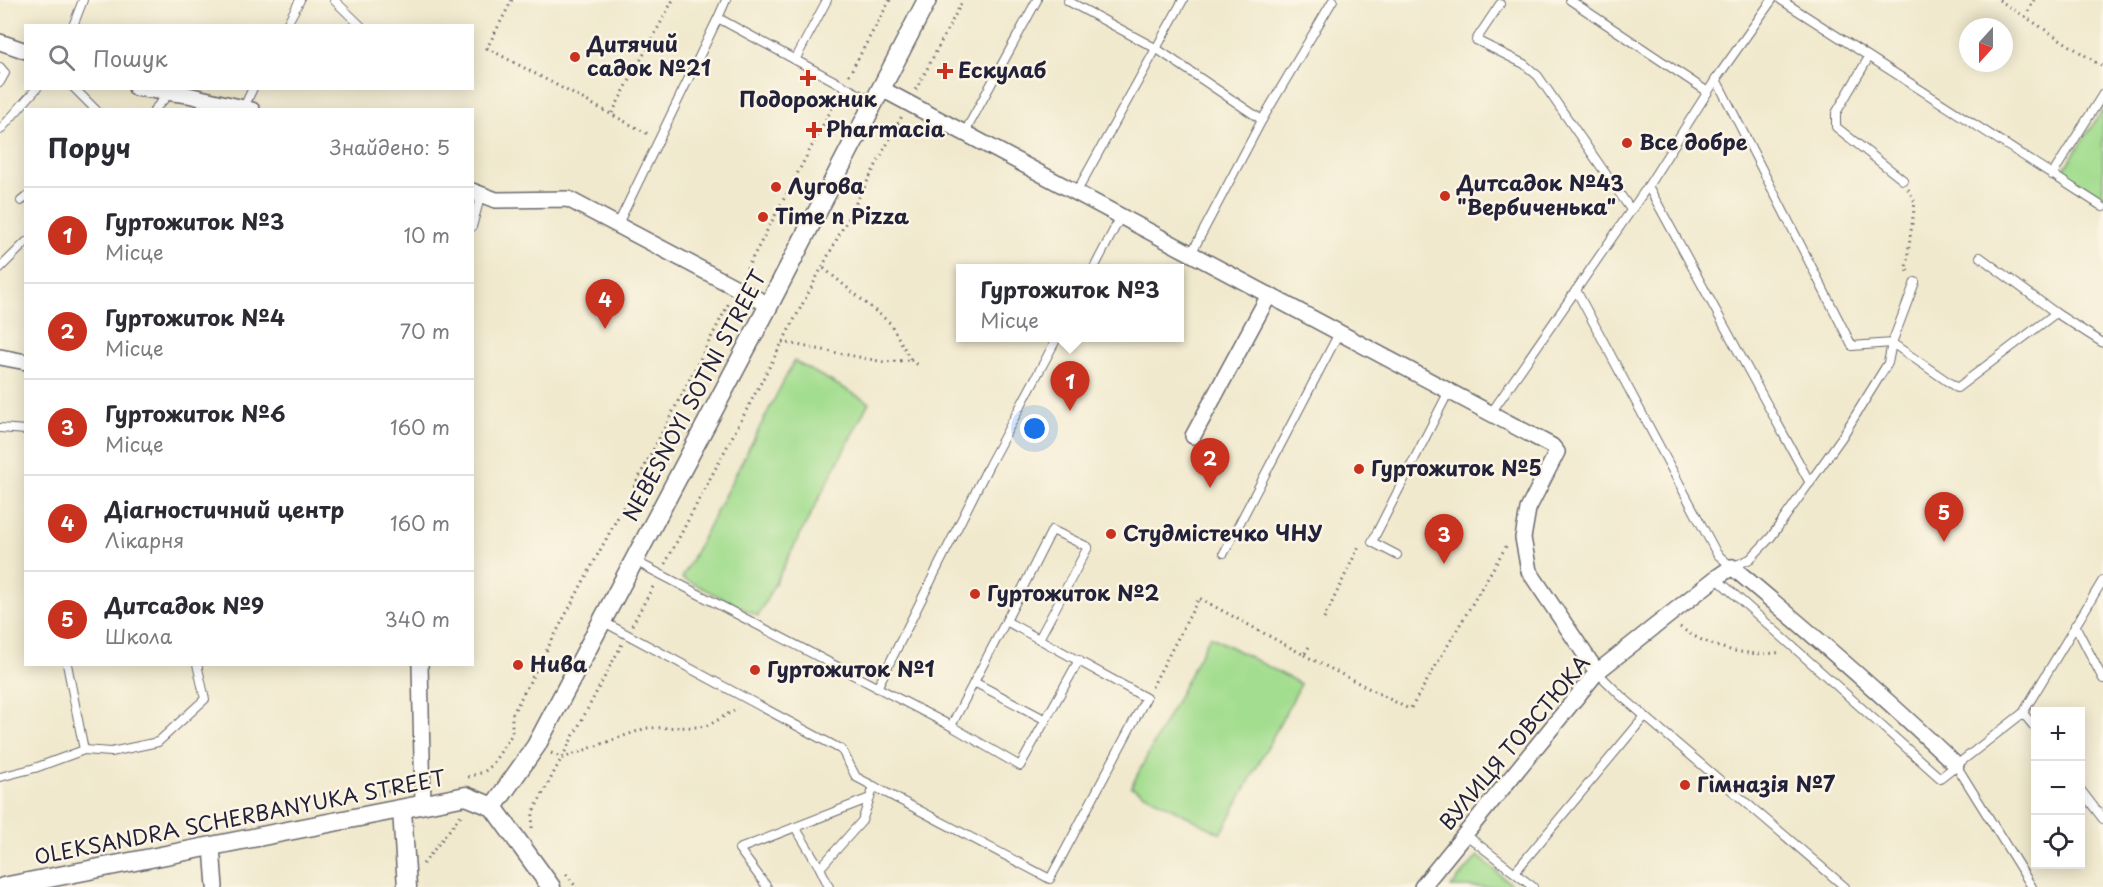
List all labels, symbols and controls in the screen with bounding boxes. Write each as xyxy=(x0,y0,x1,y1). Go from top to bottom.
north arrow xyxy=(1959,18,2013,72)
search box xyxy=(24,24,474,90)
place label: Дитячий садок №21 xyxy=(586,27,711,83)
icon: search xyxy=(45,41,78,74)
text: Пошук xyxy=(93,41,168,74)
marker: Дитячий садок №21 xyxy=(568,50,582,64)
place label: Ескулаб xyxy=(958,53,1046,85)
marker: Ескулаб xyxy=(936,62,954,80)
marker: Подорожник xyxy=(801,71,815,85)
place label: Подорожник xyxy=(739,82,878,114)
place label: Pharmacia xyxy=(826,112,946,144)
marker: Pharmacia xyxy=(807,123,821,137)
place label: Все добре xyxy=(1639,125,1748,157)
text: Поруч xyxy=(48,128,131,167)
text: Знайдено: 5 xyxy=(330,132,450,162)
marker: Все добре xyxy=(1620,136,1634,150)
place label: Дитсадок №43 "Вербиченька" xyxy=(1456,166,1624,222)
place label: Лугова xyxy=(788,169,865,201)
marker: Лугова xyxy=(769,180,783,194)
marker: Дитсадок №43 "Вербиченька" xyxy=(1438,189,1452,203)
place label: Time n Pizza xyxy=(775,199,909,231)
text: Гуртожиток №3 xyxy=(105,204,284,237)
marker: Time n Pizza xyxy=(756,210,770,224)
text: 1 xyxy=(63,220,72,250)
text: 10 m xyxy=(403,220,450,250)
text: Місце xyxy=(105,237,164,267)
street label: NEBESNOYI SOTNI STREET xyxy=(613,263,773,526)
popup xyxy=(956,264,1184,342)
text: Гуртожиток №3 xyxy=(980,272,1160,305)
pin: 4 xyxy=(586,280,624,329)
text: Гуртожиток №4 xyxy=(105,300,285,333)
text: Місце xyxy=(980,305,1039,335)
text: 2 xyxy=(60,316,75,346)
text: 70 m xyxy=(400,316,450,346)
text: Місце xyxy=(105,333,164,363)
pin: 1 xyxy=(1050,362,1090,411)
text: Гуртожиток №6 xyxy=(105,396,285,429)
text: 3 xyxy=(61,412,74,442)
text: 160 m xyxy=(390,412,450,442)
your location xyxy=(1020,414,1049,443)
text: Місце xyxy=(105,429,164,459)
pin: 2 xyxy=(1190,438,1230,488)
place label: Гуртожиток №5 xyxy=(1371,451,1542,483)
marker: Гуртожиток №5 xyxy=(1352,462,1366,476)
text: Діагностичний центр xyxy=(105,492,344,525)
pin: 5 xyxy=(1924,492,1964,542)
text: 4 xyxy=(61,508,74,538)
text: 160 m xyxy=(390,508,450,538)
pin: 3 xyxy=(1424,514,1464,564)
place label: Студмістечко ЧНУ xyxy=(1123,516,1322,548)
text: Лікарня xyxy=(105,525,184,555)
marker: Студмістечко ЧНУ xyxy=(1104,527,1118,541)
place label: Гуртожиток №2 xyxy=(987,576,1159,608)
marker: Гуртожиток №2 xyxy=(968,587,982,601)
text: Дитсадок №9 xyxy=(105,588,264,621)
text: 5 xyxy=(61,604,74,634)
text: 340 m xyxy=(385,604,450,634)
text: Школа xyxy=(105,621,172,651)
place label: Нива xyxy=(530,647,588,679)
street label: ВУЛИЦЯ ТОВСТЮКА xyxy=(1430,647,1596,836)
place label: Гуртожиток №1 xyxy=(767,652,934,684)
marker: Нива xyxy=(511,658,525,672)
marker: Гуртожиток №1 xyxy=(748,663,762,677)
map controls xyxy=(2031,707,2085,869)
button: + xyxy=(2031,707,2085,761)
street label: OLEKSANDRA SCHERBANYUKA STREET xyxy=(31,760,449,872)
button: − xyxy=(2031,761,2085,815)
place label: Гімназія №7 xyxy=(1697,767,1836,799)
marker: Гімназія №7 xyxy=(1678,778,1692,792)
button: locate xyxy=(2031,815,2085,869)

